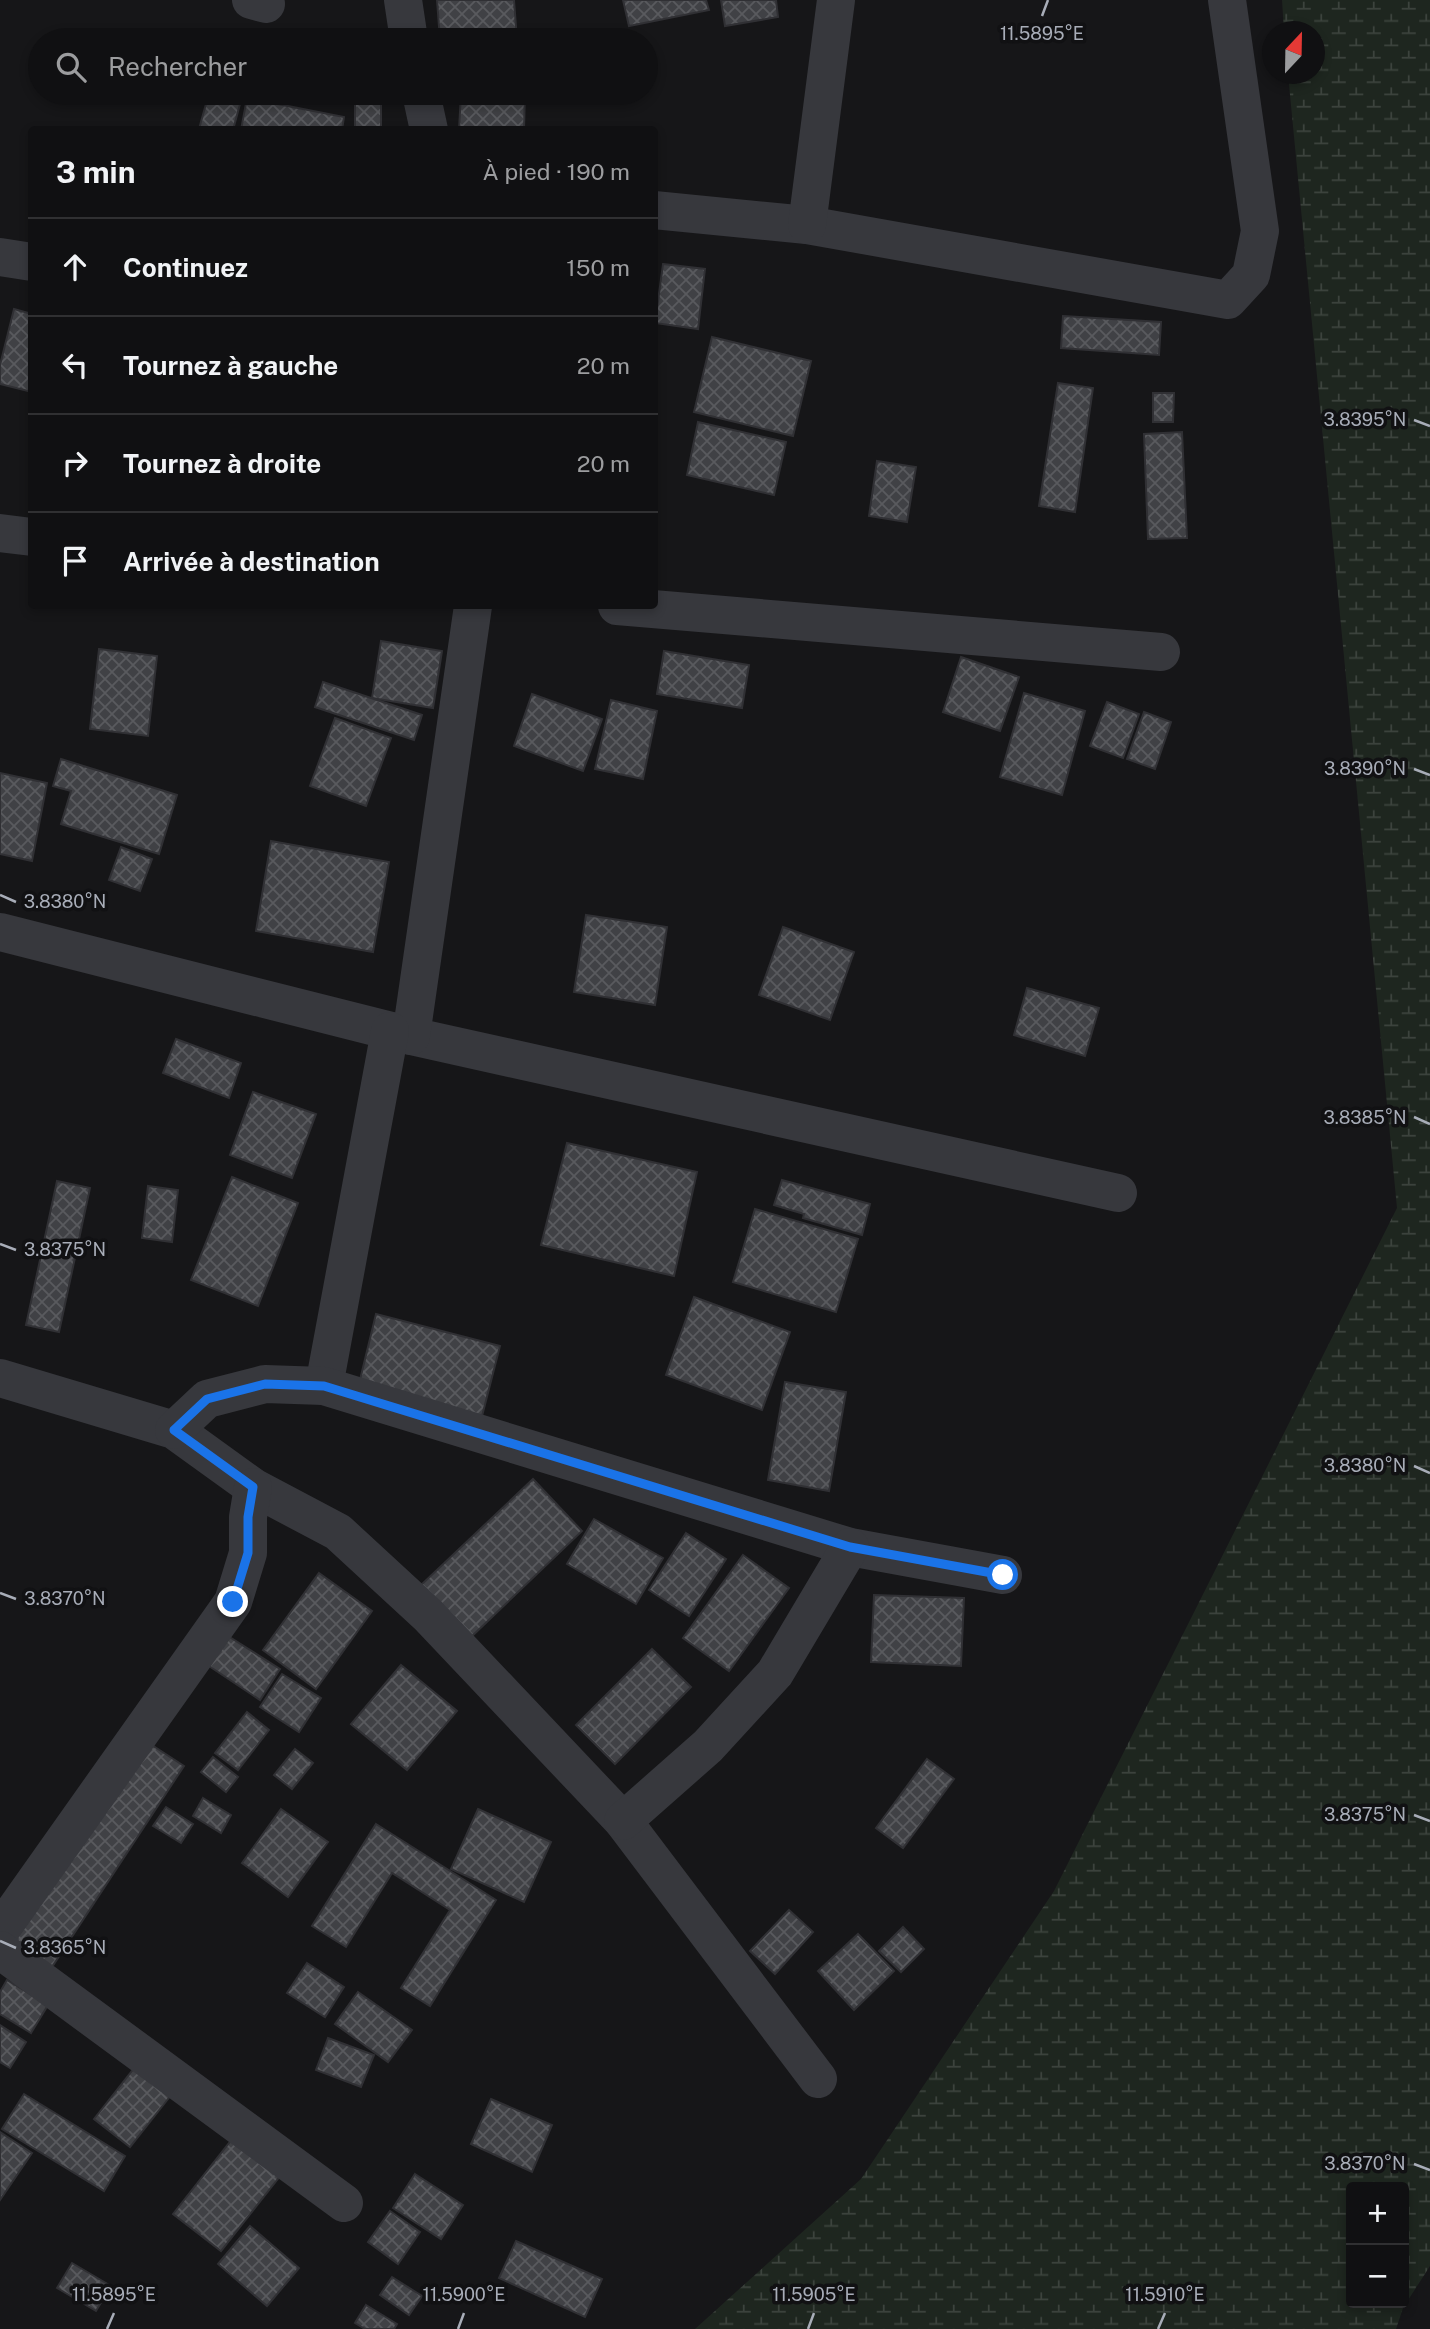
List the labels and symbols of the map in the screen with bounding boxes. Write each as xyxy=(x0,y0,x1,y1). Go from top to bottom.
north arrow xyxy=(1262,21,1325,84)
text: 11.5895°E xyxy=(1000,23,1084,44)
text: 3.8395°N xyxy=(1324,409,1406,430)
text: 3.8390°N xyxy=(1324,758,1406,779)
text: 3.8380°N xyxy=(24,891,106,912)
text: 3.8385°N xyxy=(1323,1107,1407,1128)
text: 3.8375°N xyxy=(24,1239,106,1260)
text: 3.8380°N xyxy=(1324,1455,1406,1476)
route start xyxy=(987,1559,1018,1590)
route end xyxy=(217,1586,248,1617)
text: 3.8370°N xyxy=(24,1588,106,1609)
text: 3.8375°N xyxy=(1324,1804,1406,1825)
text: 3.8365°N xyxy=(24,1937,106,1958)
text: 3.8370°N xyxy=(1324,2153,1406,2174)
text: 11.5895°E xyxy=(72,2284,156,2305)
text: 11.5900°E xyxy=(423,2284,505,2305)
text: 11.5905°E xyxy=(772,2284,856,2305)
text: 11.5910°E xyxy=(1125,2284,1205,2305)

